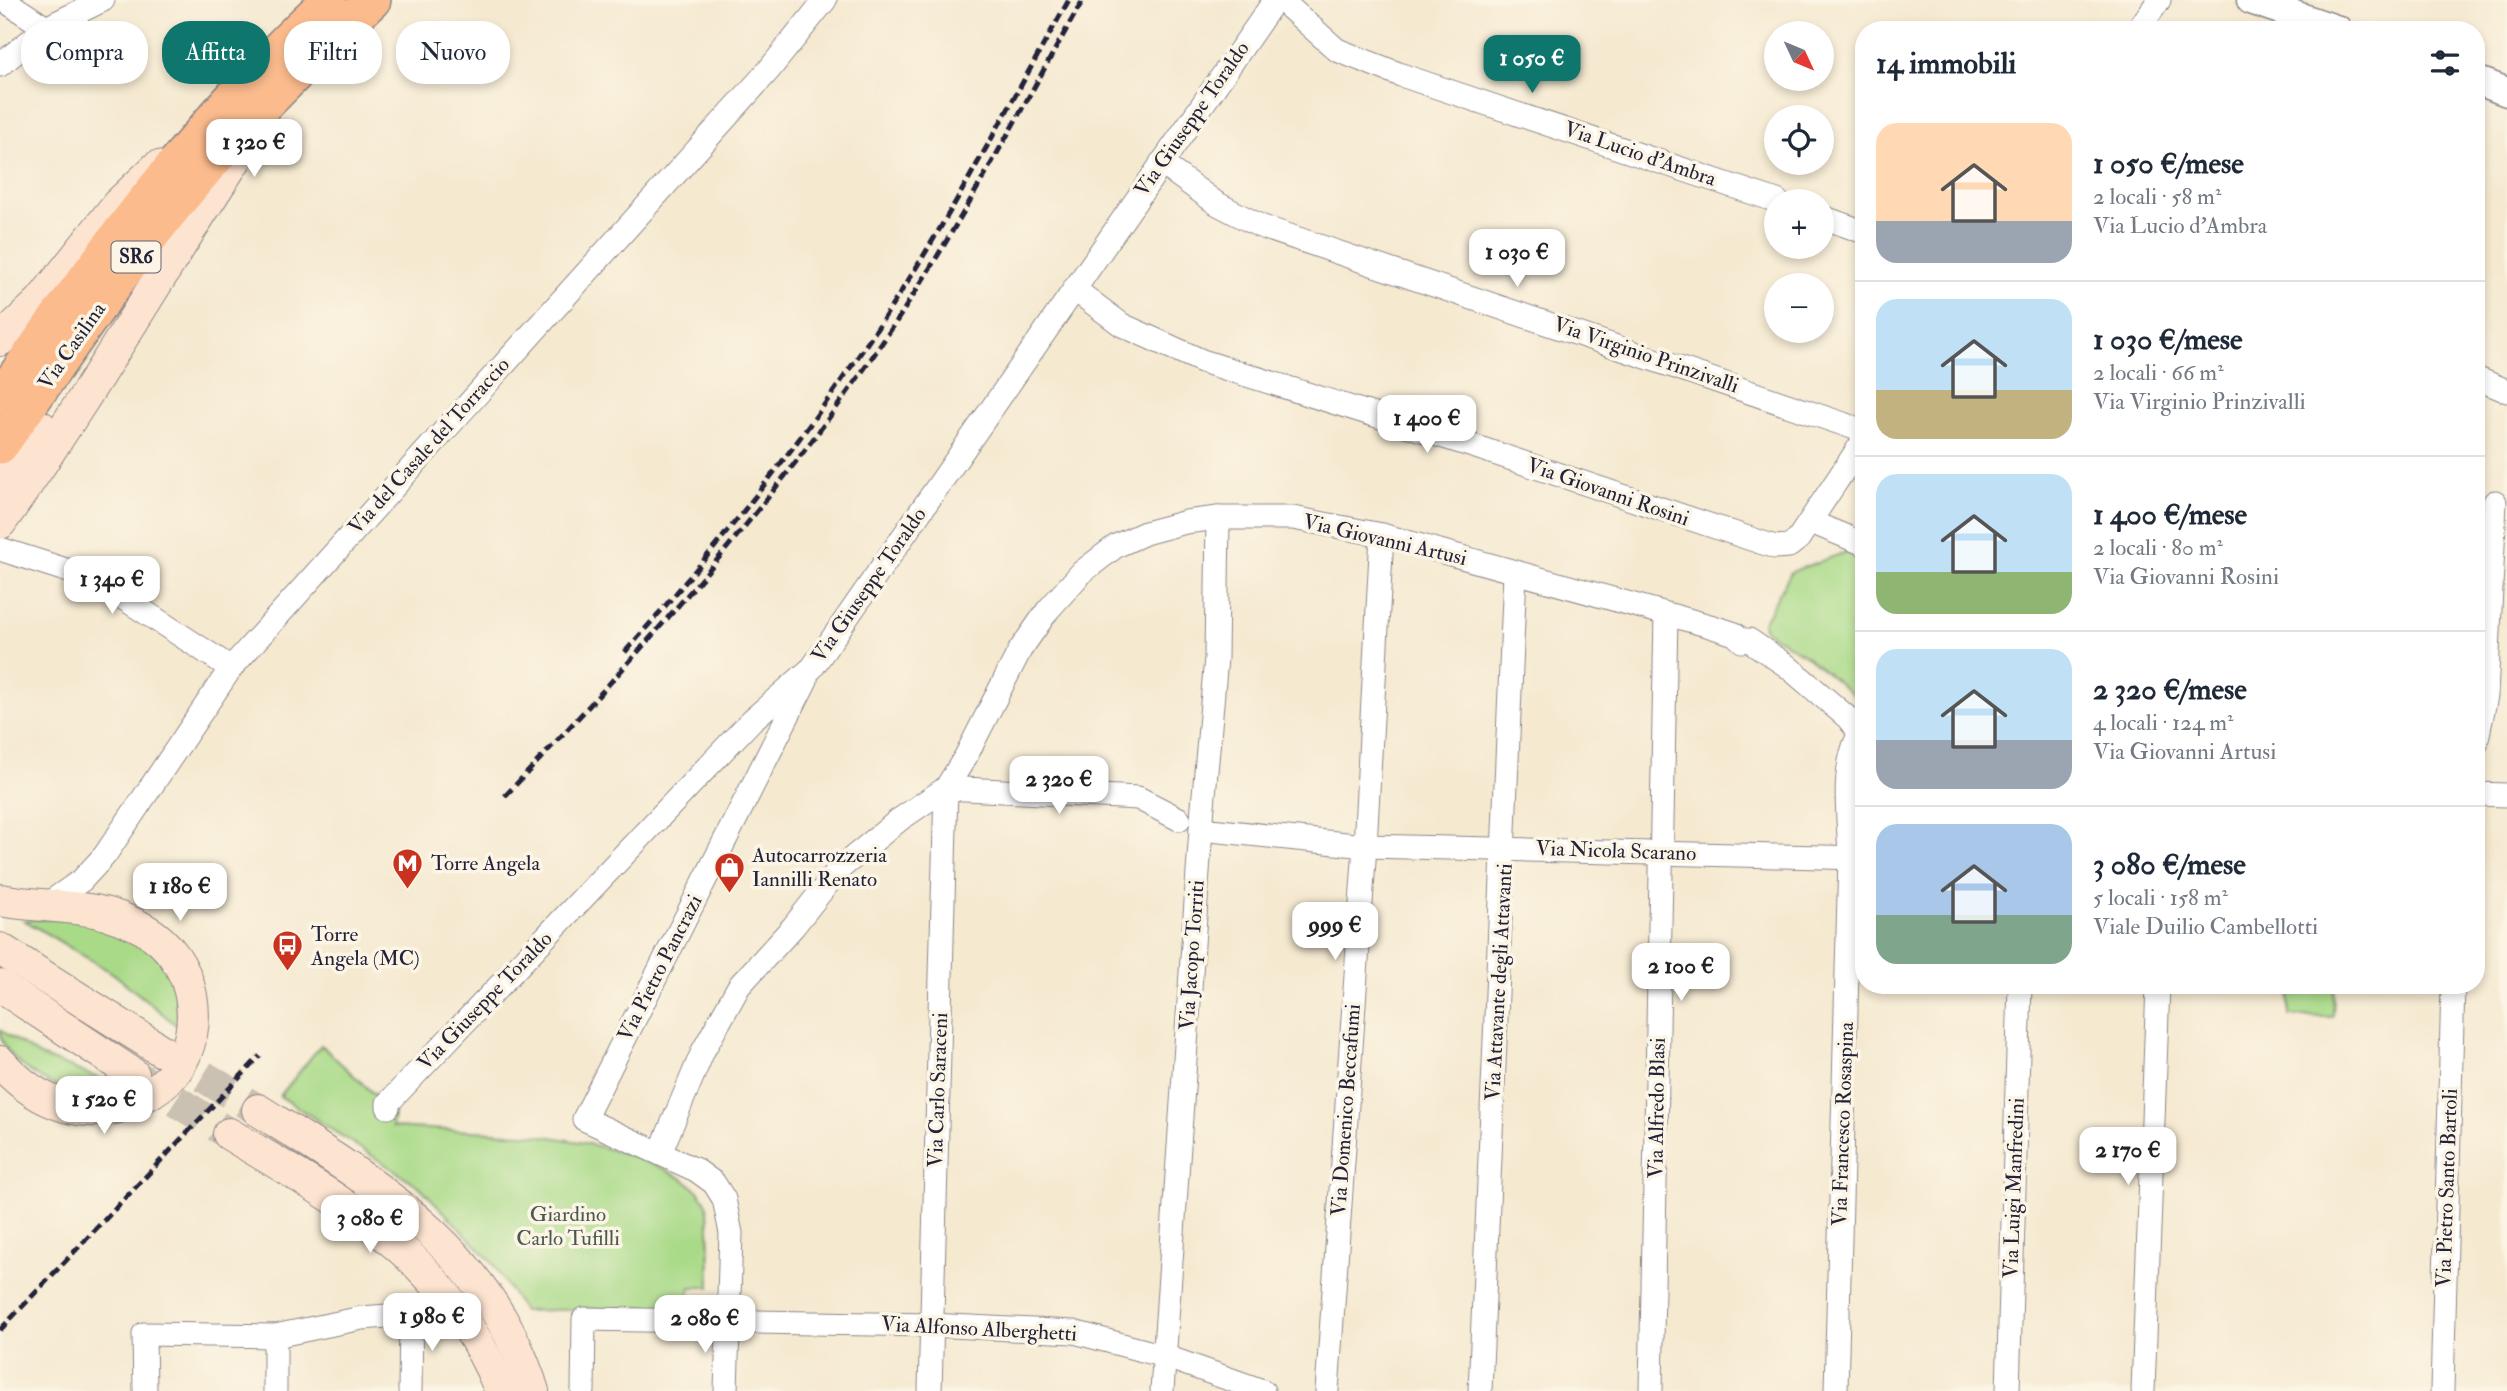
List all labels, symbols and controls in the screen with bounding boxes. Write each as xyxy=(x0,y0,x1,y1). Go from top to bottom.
chip: Compra xyxy=(21,21,148,84)
chip: Affitta xyxy=(162,21,270,84)
chip: Filtri xyxy=(284,21,382,84)
chip: Nuovo xyxy=(396,21,510,84)
north arrow xyxy=(1764,21,1834,91)
map controls xyxy=(1764,21,1834,343)
street label: Via Giuseppe Toraldo xyxy=(1128,36,1256,202)
pin: 1 050 € xyxy=(1467,36,1597,95)
text: 1 050 € xyxy=(1500,43,1564,72)
icon: filters xyxy=(2426,44,2464,82)
text: 14 immobili xyxy=(1876,45,2016,82)
button: locate xyxy=(1764,105,1834,175)
street label: Via Lucio d'Ambra xyxy=(1560,115,1720,193)
pin: 1 320 € xyxy=(189,120,319,179)
text: 1 320 € xyxy=(222,127,286,156)
text: 1 050 €/mese xyxy=(2093,145,2244,182)
icon: home xyxy=(1932,151,2016,235)
text: 2 locali · 58 m² xyxy=(2093,182,2221,211)
button: + xyxy=(1764,189,1834,259)
text: Via Lucio d'Ambra xyxy=(2093,211,2267,240)
pin: 1 030 € xyxy=(1452,230,1582,289)
text: 1 030 € xyxy=(1485,237,1549,266)
road number: SR6 xyxy=(111,242,160,272)
button: − xyxy=(1764,273,1834,343)
street label: Via Casilina xyxy=(32,297,112,395)
street label: Via Virginio Prinzivalli xyxy=(1550,311,1743,400)
text: 1 030 €/mese xyxy=(2093,321,2243,358)
icon: home xyxy=(1932,327,2016,411)
street label: Via del Casale del Torraccio xyxy=(342,352,516,540)
text: 2 locali · 66 m² xyxy=(2093,358,2224,387)
text: Via Virginio Prinzivalli xyxy=(2093,387,2306,416)
pin: 1 400 € xyxy=(1362,396,1492,455)
text: 1 400 € xyxy=(1393,403,1461,432)
street label: Via Giovanni Rosini xyxy=(1523,452,1693,533)
text: 1 400 €/mese xyxy=(2093,496,2247,533)
street label: Via Giuseppe Toraldo xyxy=(805,502,933,668)
icon: home xyxy=(1932,502,2016,586)
street label: Via Giovanni Artusi xyxy=(1300,508,1470,572)
text: 2 locali · 80 m² xyxy=(2093,533,2223,562)
pin: 1 340 € xyxy=(47,556,177,616)
text: Via Giovanni Rosini xyxy=(2093,562,2279,591)
text: 1 340 € xyxy=(80,564,144,593)
text: 2 320 €/mese xyxy=(2093,671,2247,708)
icon: home xyxy=(1932,677,2016,761)
text: 4 locali · 124 m² xyxy=(2093,708,2233,737)
text: Via Giovanni Artusi xyxy=(2093,737,2276,766)
pin: 2 320 € xyxy=(994,756,1124,816)
text: 2 320 € xyxy=(1025,764,1093,793)
street label: Via Nicola Scarano xyxy=(1535,835,1697,867)
place label: Autocarrozzeria Iannilli Renato xyxy=(751,842,887,893)
metro station icon: Torre Angela xyxy=(391,846,425,890)
text: 3 080 €/mese xyxy=(2093,846,2246,883)
place label: Torre Angela xyxy=(431,850,540,877)
shop icon: Autocarrozzeria Iannilli Renato xyxy=(712,850,746,894)
icon: home xyxy=(1932,852,2016,936)
street label: Via Attavante degli Attavanti xyxy=(1479,862,1519,1101)
pin: 1 180 € xyxy=(115,864,245,923)
text: 1 180 € xyxy=(149,871,211,900)
street label: Via Jacopo Torriti xyxy=(1173,879,1211,1031)
text: 5 locali · 158 m² xyxy=(2093,883,2228,912)
street label: Via Pietro Pancrazi xyxy=(611,890,709,1046)
pin: 999 € xyxy=(1286,902,1384,962)
text: 999 € xyxy=(1308,910,1362,939)
text: Viale Duilio Cambellotti xyxy=(2093,912,2318,941)
place label: Torre Angela (MC) xyxy=(310,921,420,972)
street label: Via Giuseppe Toraldo xyxy=(412,926,558,1076)
bus stop icon: Torre Angela (MC) xyxy=(271,929,305,973)
pin: 2 100 € xyxy=(1616,944,1746,1003)
text: 2 100 € xyxy=(1648,951,1714,980)
street label: Via Domenico Beccafumi xyxy=(1325,1003,1367,1217)
street label: Via Carlo Saraceni xyxy=(922,1012,954,1168)
street label: Via Francesco Rosaspina xyxy=(1826,1021,1860,1227)
street label: Via Alfredo Blasi xyxy=(1642,1037,1672,1179)
pin: 1 520 € xyxy=(39,1076,169,1136)
text: 1 520 € xyxy=(72,1084,136,1113)
street label: Via Pietro Santo Bartoli xyxy=(2430,1088,2464,1288)
street label: Via Luigi Manfredini xyxy=(1997,1097,2031,1279)
pin: 2 170 € xyxy=(2063,1128,2193,1187)
text: 2 170 € xyxy=(2095,1135,2161,1164)
pin: 3 080 € xyxy=(305,1196,435,1255)
park label: Giardino Carlo Tufilli xyxy=(516,1201,620,1252)
text: 3 080 € xyxy=(337,1203,403,1232)
pin: 1 980 € xyxy=(367,1294,497,1353)
pin: 2 080 € xyxy=(640,1296,770,1355)
text: 1 980 € xyxy=(399,1301,465,1330)
text: 2 080 € xyxy=(670,1303,740,1332)
street label: Via Alfonso Alberghetti xyxy=(880,1310,1078,1348)

